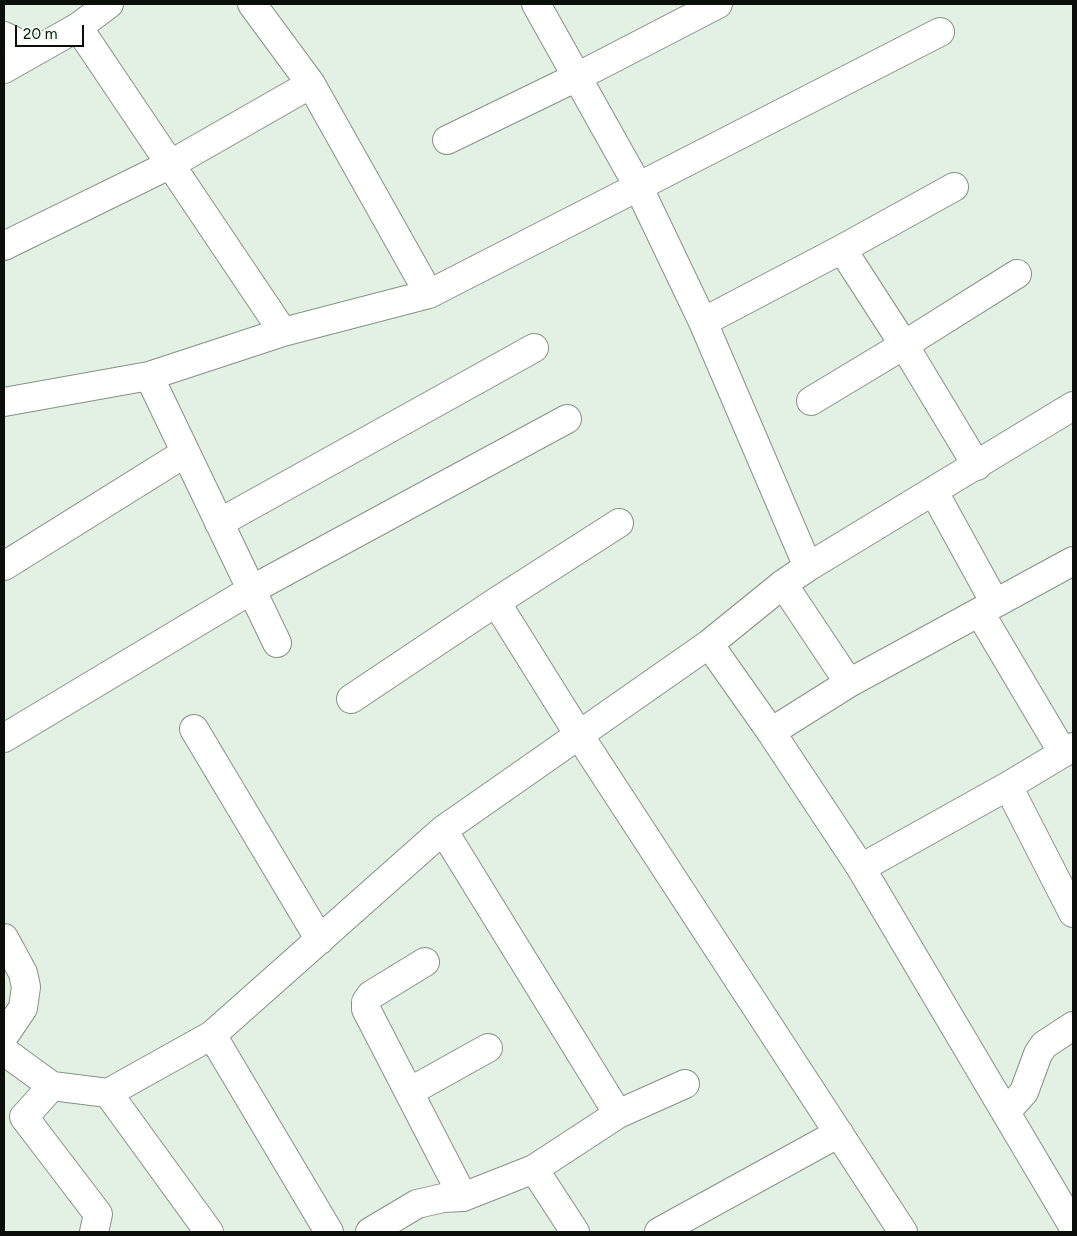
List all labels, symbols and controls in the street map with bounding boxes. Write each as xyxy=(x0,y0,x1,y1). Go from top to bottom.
scale bar xyxy=(18,15,86,47)
text: 20 m xyxy=(23,25,57,43)

